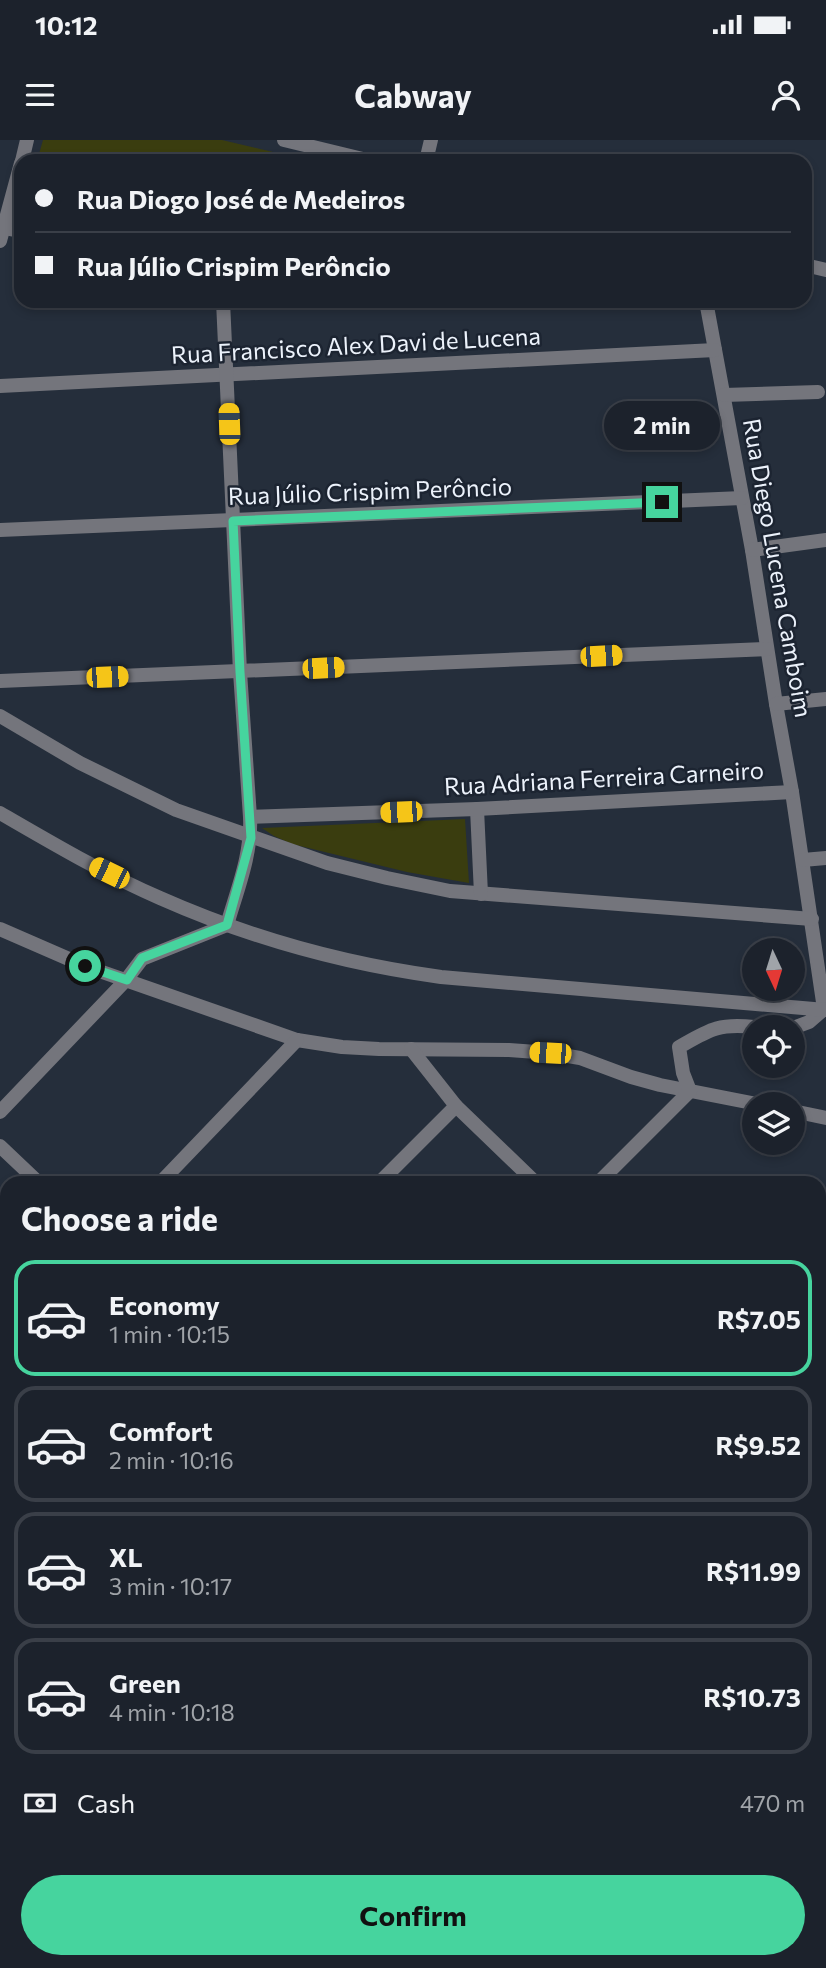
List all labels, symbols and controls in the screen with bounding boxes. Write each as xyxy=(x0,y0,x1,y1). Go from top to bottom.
text: 10:12 xyxy=(35,9,97,40)
text: Cabway xyxy=(354,75,472,115)
icon: menu xyxy=(21,76,59,114)
icon: person xyxy=(767,76,805,114)
text: Rua Diogo José de Medeiros xyxy=(77,183,405,214)
text: Rua Júlio Crispim Perôncio xyxy=(77,250,391,281)
street label: Rua Francisco Alex Davi de Lucena xyxy=(170,320,541,369)
callout: 2 min xyxy=(604,400,720,450)
car xyxy=(218,403,241,445)
text: 2 min xyxy=(633,411,691,439)
street label: Rua Diego Lucena Camboim xyxy=(738,416,819,719)
street label: Rua Júlio Crispim Perôncio xyxy=(227,471,512,510)
route end xyxy=(646,486,678,518)
car xyxy=(580,644,623,668)
car xyxy=(302,656,345,680)
car xyxy=(86,666,129,688)
street label: Rua Adriana Ferreira Carneiro xyxy=(443,755,765,800)
car xyxy=(380,801,423,823)
car xyxy=(86,854,133,892)
north arrow xyxy=(742,938,805,1001)
map controls xyxy=(742,938,805,1155)
route start xyxy=(69,950,101,982)
button: locate xyxy=(742,1015,805,1078)
car xyxy=(529,1041,572,1065)
button: layers xyxy=(742,1092,805,1155)
text: Choose a ride xyxy=(21,1198,218,1238)
icon: car xyxy=(25,1287,88,1350)
text: Economy xyxy=(109,1289,220,1320)
text: R$7.05 xyxy=(717,1303,801,1334)
text: 1 min · 10:15 xyxy=(109,1320,230,1348)
icon: car xyxy=(25,1413,88,1476)
text: Comfort xyxy=(109,1415,212,1446)
text: R$9.52 xyxy=(716,1429,801,1460)
text: 2 min · 10:16 xyxy=(109,1446,234,1474)
icon: car xyxy=(25,1539,88,1602)
text: XL xyxy=(109,1541,143,1572)
text: R$11.99 xyxy=(706,1555,801,1586)
text: 3 min · 10:17 xyxy=(109,1572,232,1600)
icon: car xyxy=(25,1665,88,1728)
text: Green xyxy=(109,1667,181,1698)
text: R$10.73 xyxy=(703,1681,801,1712)
text: 4 min · 10:18 xyxy=(109,1698,235,1726)
icon: cash xyxy=(21,1784,59,1822)
text: Cash xyxy=(77,1787,135,1818)
text: 470 m xyxy=(740,1789,805,1817)
button: Confirm xyxy=(21,1875,805,1955)

